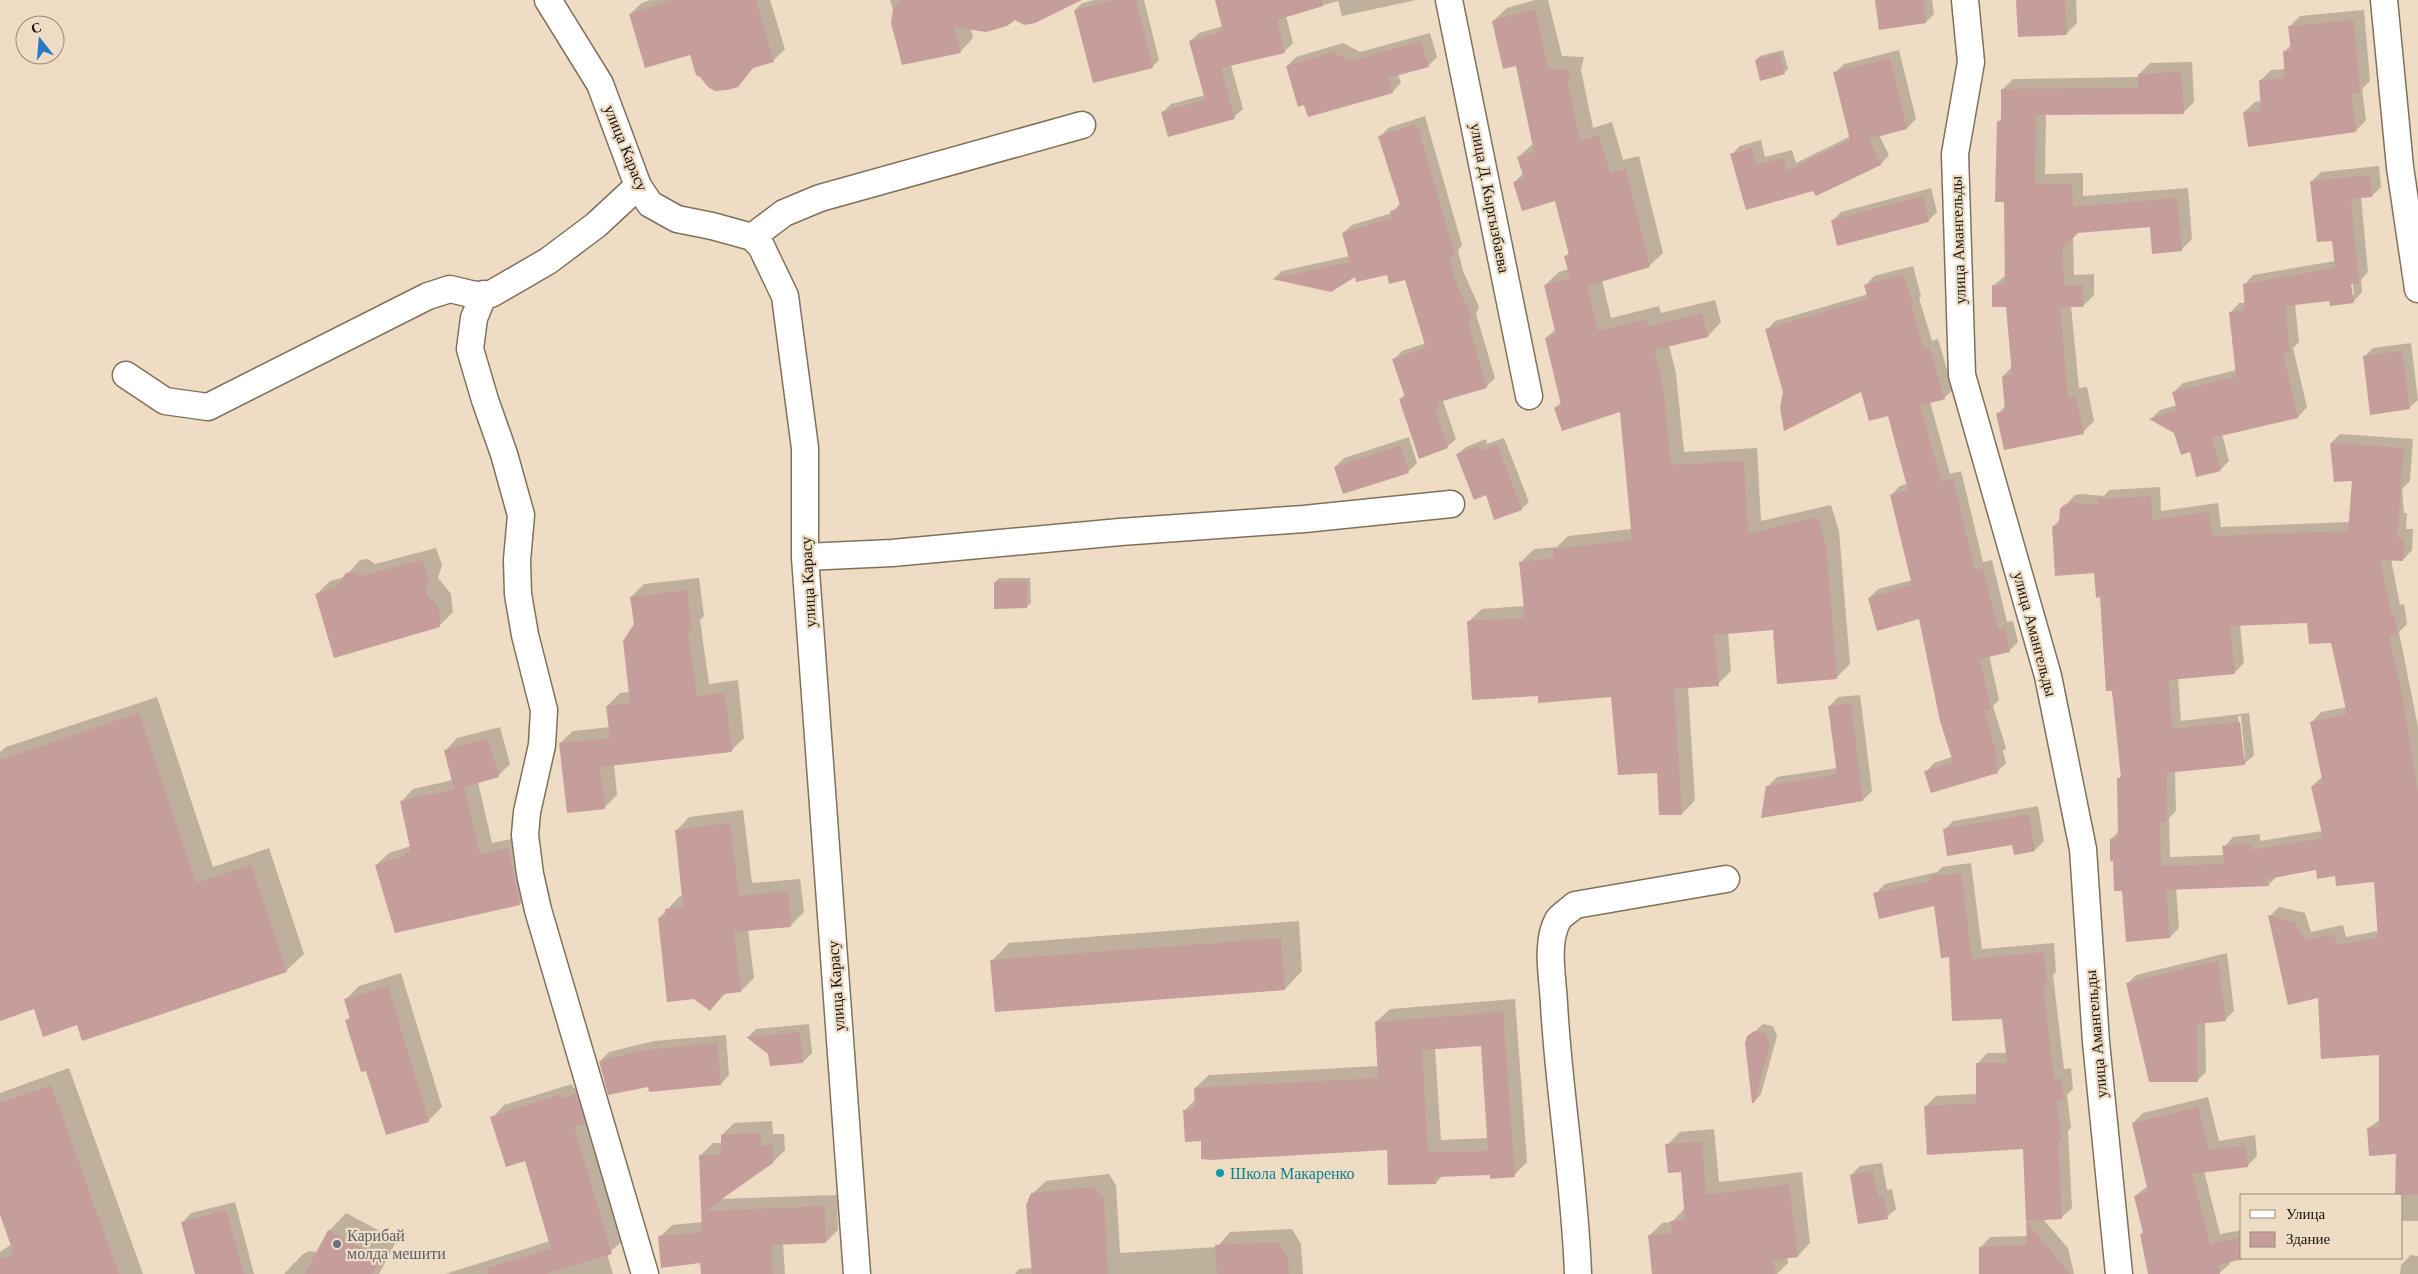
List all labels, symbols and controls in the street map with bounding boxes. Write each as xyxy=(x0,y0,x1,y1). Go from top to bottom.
north arrow xyxy=(15,15,65,65)
text: С xyxy=(29,19,43,37)
street label: улица Карасу xyxy=(600,103,651,194)
street label: улица Д. Кыргызбаева xyxy=(1466,122,1513,275)
street label: улица Амангельды xyxy=(1947,175,1970,304)
street label: улица Карасу xyxy=(797,536,820,628)
street label: улица Амангельды xyxy=(2009,570,2060,699)
street label: улица Карасу xyxy=(824,940,849,1032)
street label: улица Амангельды xyxy=(2082,969,2111,1099)
place label: Школа Макаренко xyxy=(1230,1165,1355,1183)
marker: Школа Макаренко xyxy=(1214,1167,1226,1179)
legend xyxy=(2240,1194,2403,1259)
text: Улица xyxy=(2286,1206,2325,1222)
place label: Карибай молда мешити xyxy=(347,1227,446,1263)
text: Здание xyxy=(2286,1231,2330,1247)
marker: Карибай молда мешити xyxy=(331,1238,343,1250)

